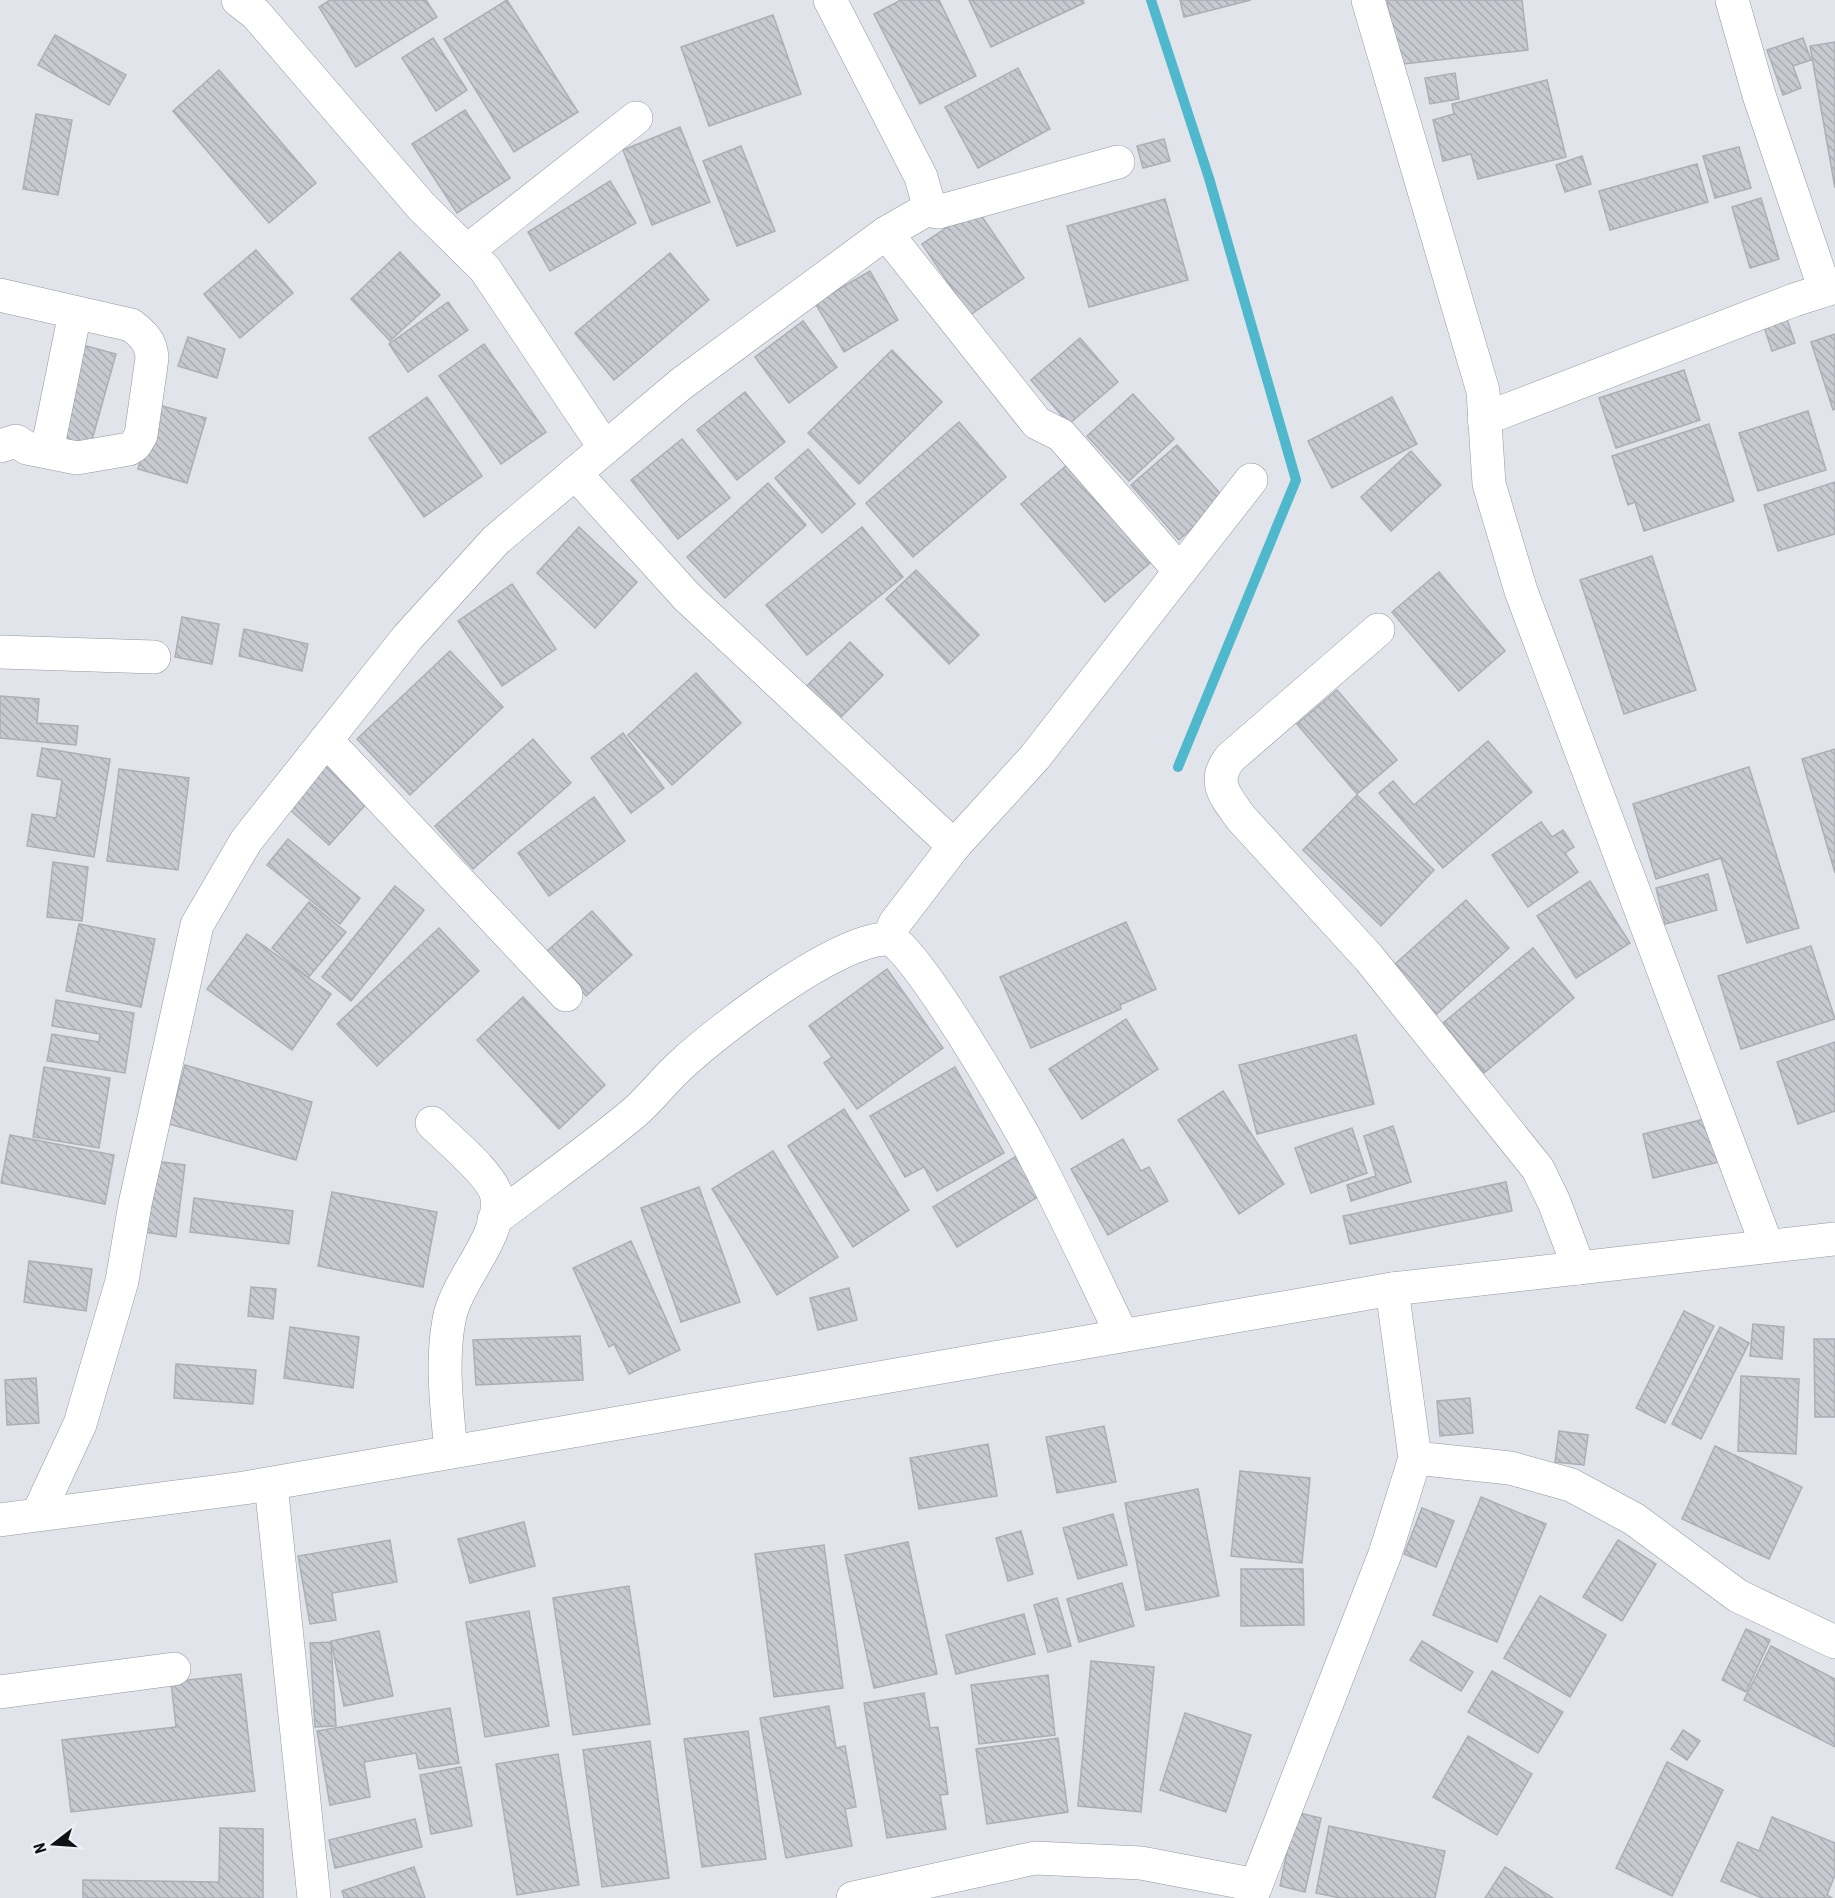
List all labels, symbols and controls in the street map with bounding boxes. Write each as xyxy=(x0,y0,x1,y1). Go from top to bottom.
north arrow xyxy=(24,1814,84,1874)
text: N xyxy=(30,1841,51,1856)

